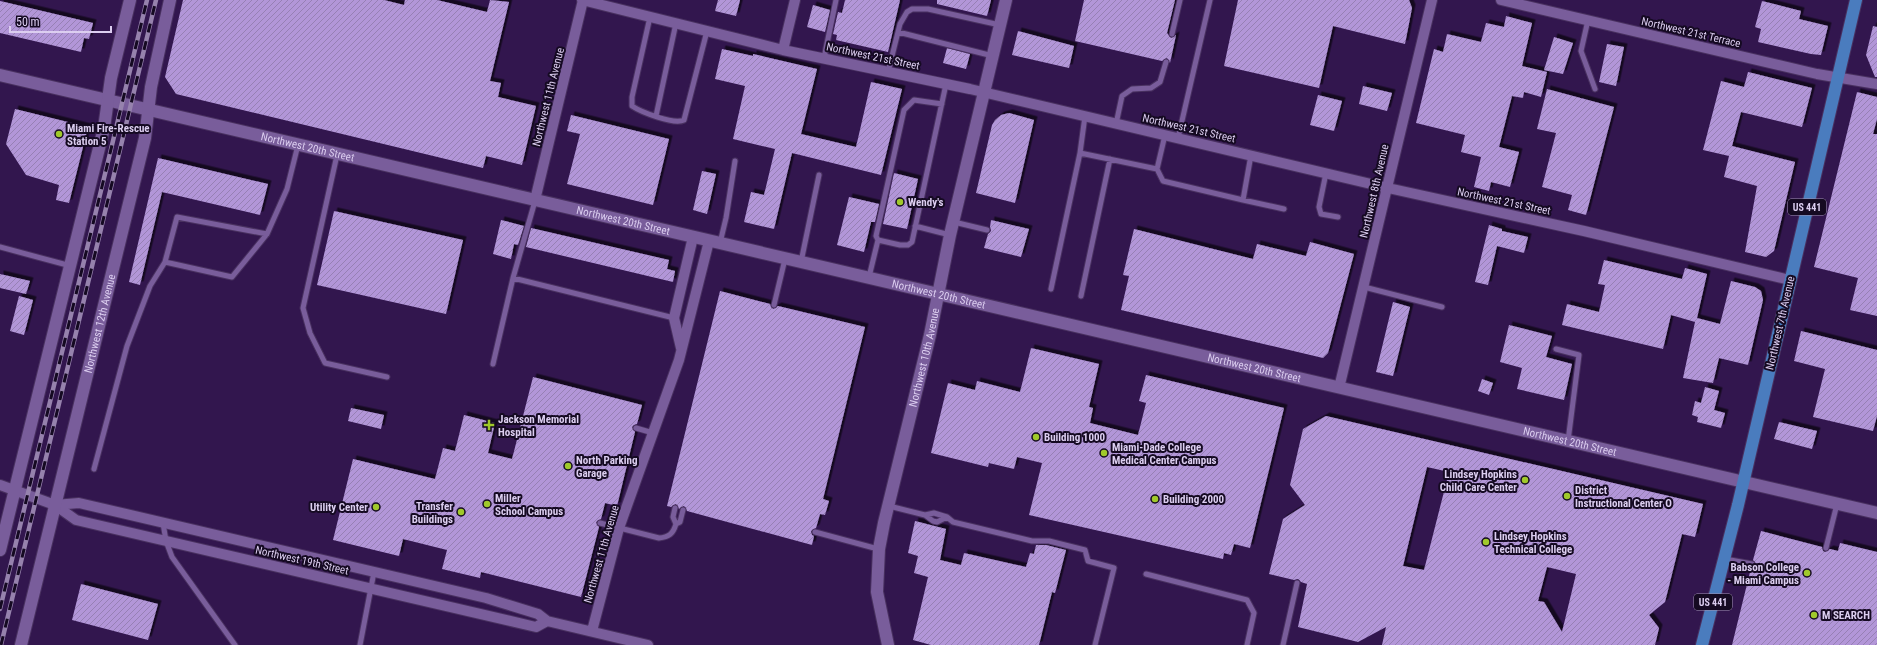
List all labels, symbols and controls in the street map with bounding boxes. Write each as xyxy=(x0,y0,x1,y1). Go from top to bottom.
scale bar xyxy=(10,8,111,34)
text: 50 m xyxy=(16,15,40,29)
street label: Northwest 21st Terrace xyxy=(1640,15,1742,50)
street label: Northwest 21st Street xyxy=(825,40,921,73)
street label: Northwest 11th Avenue xyxy=(530,46,567,148)
street label: Northwest 21st Street xyxy=(1141,111,1237,146)
place label: Miami Fire-Rescue Station 5 xyxy=(67,122,150,148)
marker: Miami Fire-Rescue Station 5 xyxy=(54,129,64,139)
street label: Northwest 20th Street xyxy=(260,130,356,164)
street label: Northwest 8th Avenue xyxy=(1357,143,1392,239)
street label: Northwest 21st Street xyxy=(1456,185,1552,218)
place label: Wendy's xyxy=(908,196,943,209)
marker: Wendy's xyxy=(895,197,905,207)
road number: US 441 xyxy=(1788,199,1826,215)
street label: Northwest 20th Street xyxy=(575,204,671,238)
street label: Northwest 12th Avenue xyxy=(82,273,118,374)
street label: Northwest 7th Avenue xyxy=(1763,275,1798,371)
street label: Northwest 20th Street xyxy=(891,277,987,312)
street label: Northwest 10th Avenue xyxy=(907,307,942,408)
street label: Northwest 20th Street xyxy=(1206,351,1302,385)
place label: Jackson Memorial Hospital xyxy=(498,413,579,439)
marker: Jackson Memorial Hospital xyxy=(483,419,495,431)
street label: Northwest 20th Street xyxy=(1522,425,1618,459)
place label: Building 1000 xyxy=(1044,431,1106,444)
marker: Building 1000 xyxy=(1031,432,1041,442)
place label: Miami-Dade College Medical Center Campus xyxy=(1112,441,1217,467)
marker: Miami-Dade College Medical Center Campus xyxy=(1099,448,1109,458)
place label: North Parking Garage xyxy=(576,454,637,480)
marker: North Parking Garage xyxy=(563,461,573,471)
place label: Lindsey Hopkins Child Care Center xyxy=(1440,468,1517,494)
marker: Lindsey Hopkins Child Care Center xyxy=(1520,475,1530,485)
place label: District Instructional Center O xyxy=(1575,484,1672,510)
marker: District Instructional Center O xyxy=(1562,491,1572,501)
place label: Miller School Campus xyxy=(495,492,563,518)
place label: Building 2000 xyxy=(1163,493,1225,506)
marker: Building 2000 xyxy=(1150,494,1160,504)
marker: Miller School Campus xyxy=(482,499,492,509)
place label: Transfer Buildings xyxy=(412,500,453,526)
place label: Utility Center xyxy=(310,501,368,514)
marker: Utility Center xyxy=(371,502,381,512)
street label: Northwest 11th Avenue xyxy=(581,504,622,605)
marker: Transfer Buildings xyxy=(456,507,466,517)
place label: Lindsey Hopkins Technical College xyxy=(1494,530,1572,556)
marker: Lindsey Hopkins Technical College xyxy=(1481,537,1491,547)
street label: Northwest 19th Street xyxy=(254,543,350,578)
place label: Babson College - Miami Campus xyxy=(1727,561,1799,587)
marker: Babson College - Miami Campus xyxy=(1802,568,1812,578)
road number: US 441 xyxy=(1694,594,1732,610)
place label: M SEARCH xyxy=(1822,609,1870,622)
marker: M SEARCH xyxy=(1809,610,1819,620)

